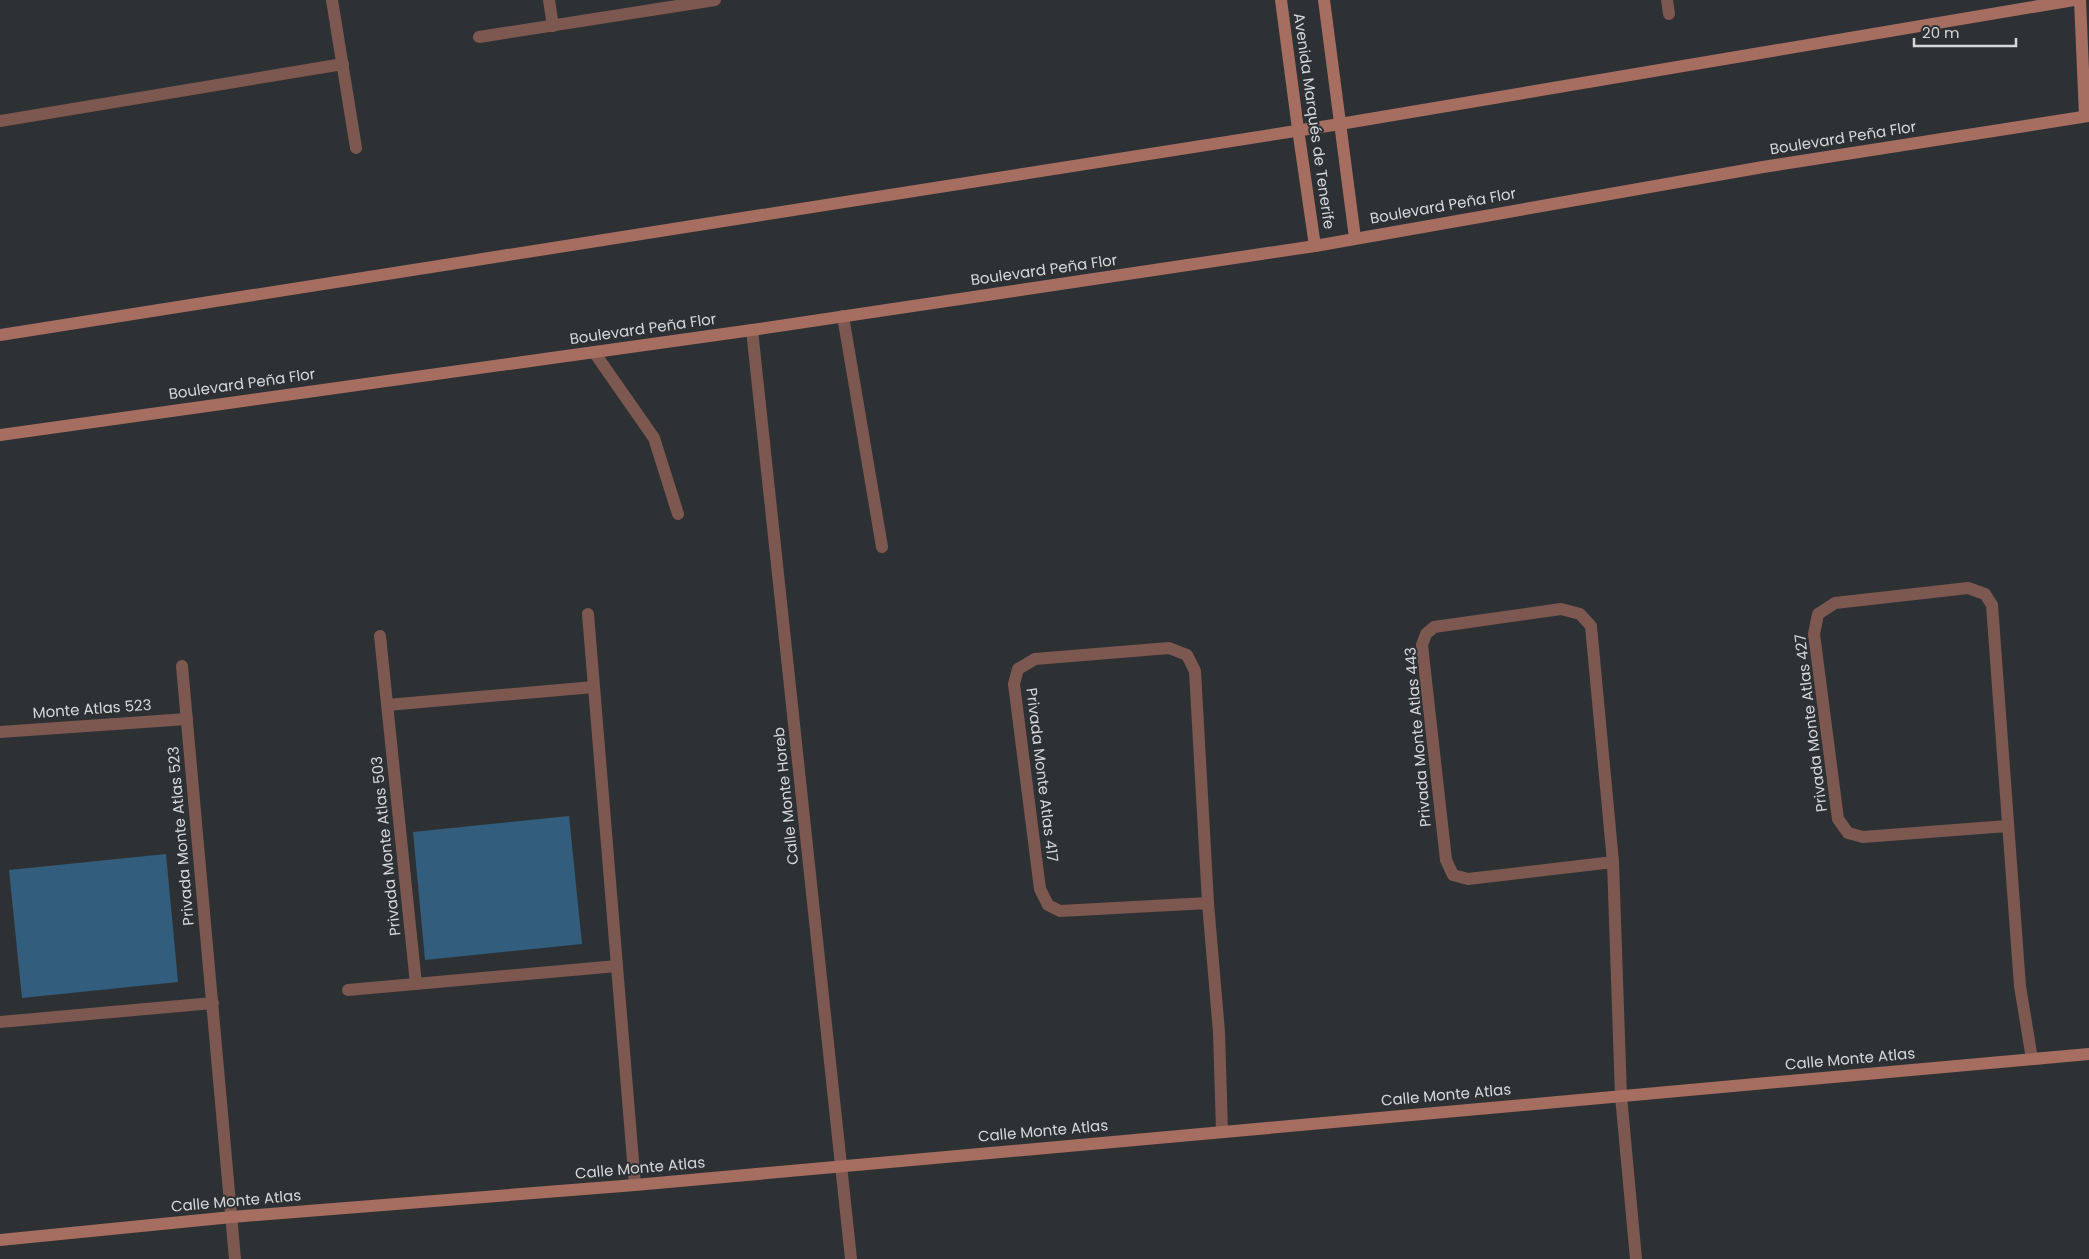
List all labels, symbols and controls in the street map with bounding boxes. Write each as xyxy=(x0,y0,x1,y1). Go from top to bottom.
street label: Avenida Marqués de Tenerife xyxy=(1289,11,1340,230)
scale bar xyxy=(1914,15,2016,47)
text: 20 m xyxy=(1922,22,1960,43)
street label: Boulevard Peña Flor xyxy=(1768,116,1918,159)
street label: Boulevard Peña Flor xyxy=(1368,182,1518,229)
street label: Boulevard Peña Flor xyxy=(969,249,1119,290)
street label: Boulevard Peña Flor xyxy=(568,308,718,349)
street label: Boulevard Peña Flor xyxy=(167,363,317,404)
street label: Privada Monte Atlas 427 xyxy=(1789,633,1832,813)
street label: Privada Monte Atlas 443 xyxy=(1399,646,1436,828)
street label: Privada Monte Atlas 417 xyxy=(1021,687,1064,863)
street label: Monte Atlas 523 xyxy=(32,694,152,723)
street label: Calle Monte Horeb xyxy=(768,726,803,866)
street label: Privada Monte Atlas 523 xyxy=(162,746,199,927)
street label: Privada Monte Atlas 503 xyxy=(366,755,405,937)
street label: Calle Monte Atlas xyxy=(1784,1042,1916,1075)
street label: Calle Monte Atlas xyxy=(1380,1078,1512,1111)
street label: Calle Monte Atlas xyxy=(977,1114,1109,1147)
street label: Calle Monte Atlas xyxy=(574,1151,706,1184)
street label: Calle Monte Atlas xyxy=(170,1184,302,1217)

